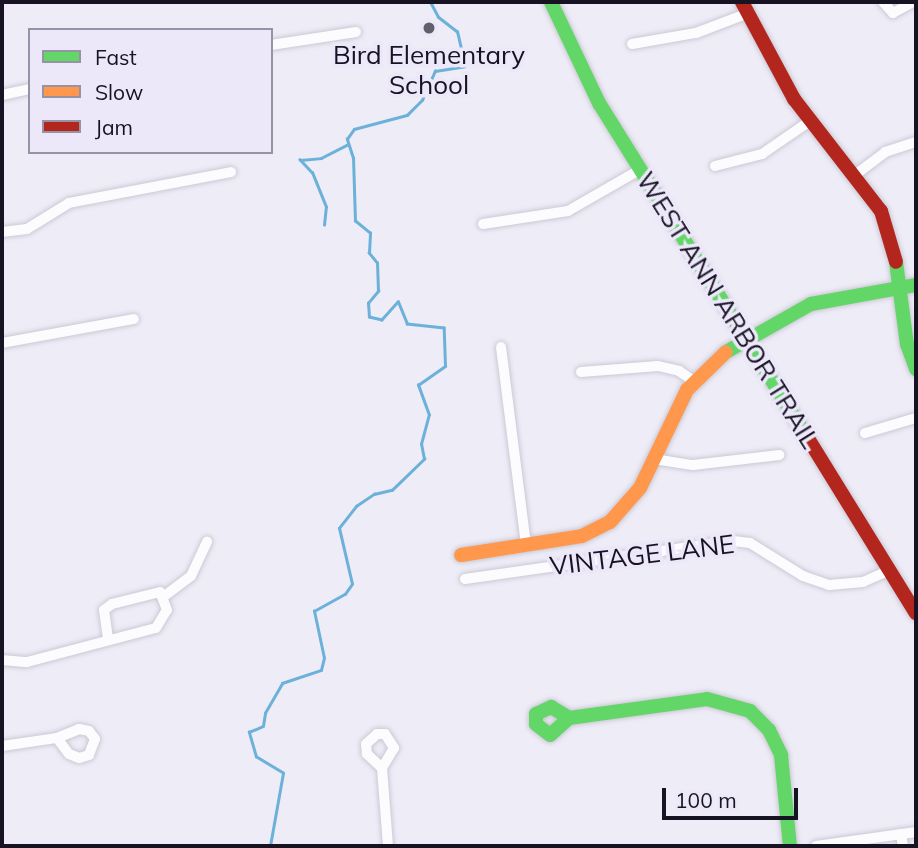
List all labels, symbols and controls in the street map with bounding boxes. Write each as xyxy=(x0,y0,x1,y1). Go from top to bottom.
marker: Bird Elementary School xyxy=(421,20,437,36)
legend xyxy=(28,28,273,154)
place label: Bird Elementary School xyxy=(333,39,525,100)
text: Fast xyxy=(95,44,137,70)
text: Slow xyxy=(95,79,143,105)
text: Jam xyxy=(95,114,133,140)
street label: WEST ANN ARBOR TRAIL xyxy=(630,166,826,454)
street label: VINTAGE LANE xyxy=(548,528,736,582)
scale bar xyxy=(666,774,802,818)
text: 100 m xyxy=(675,787,737,813)

